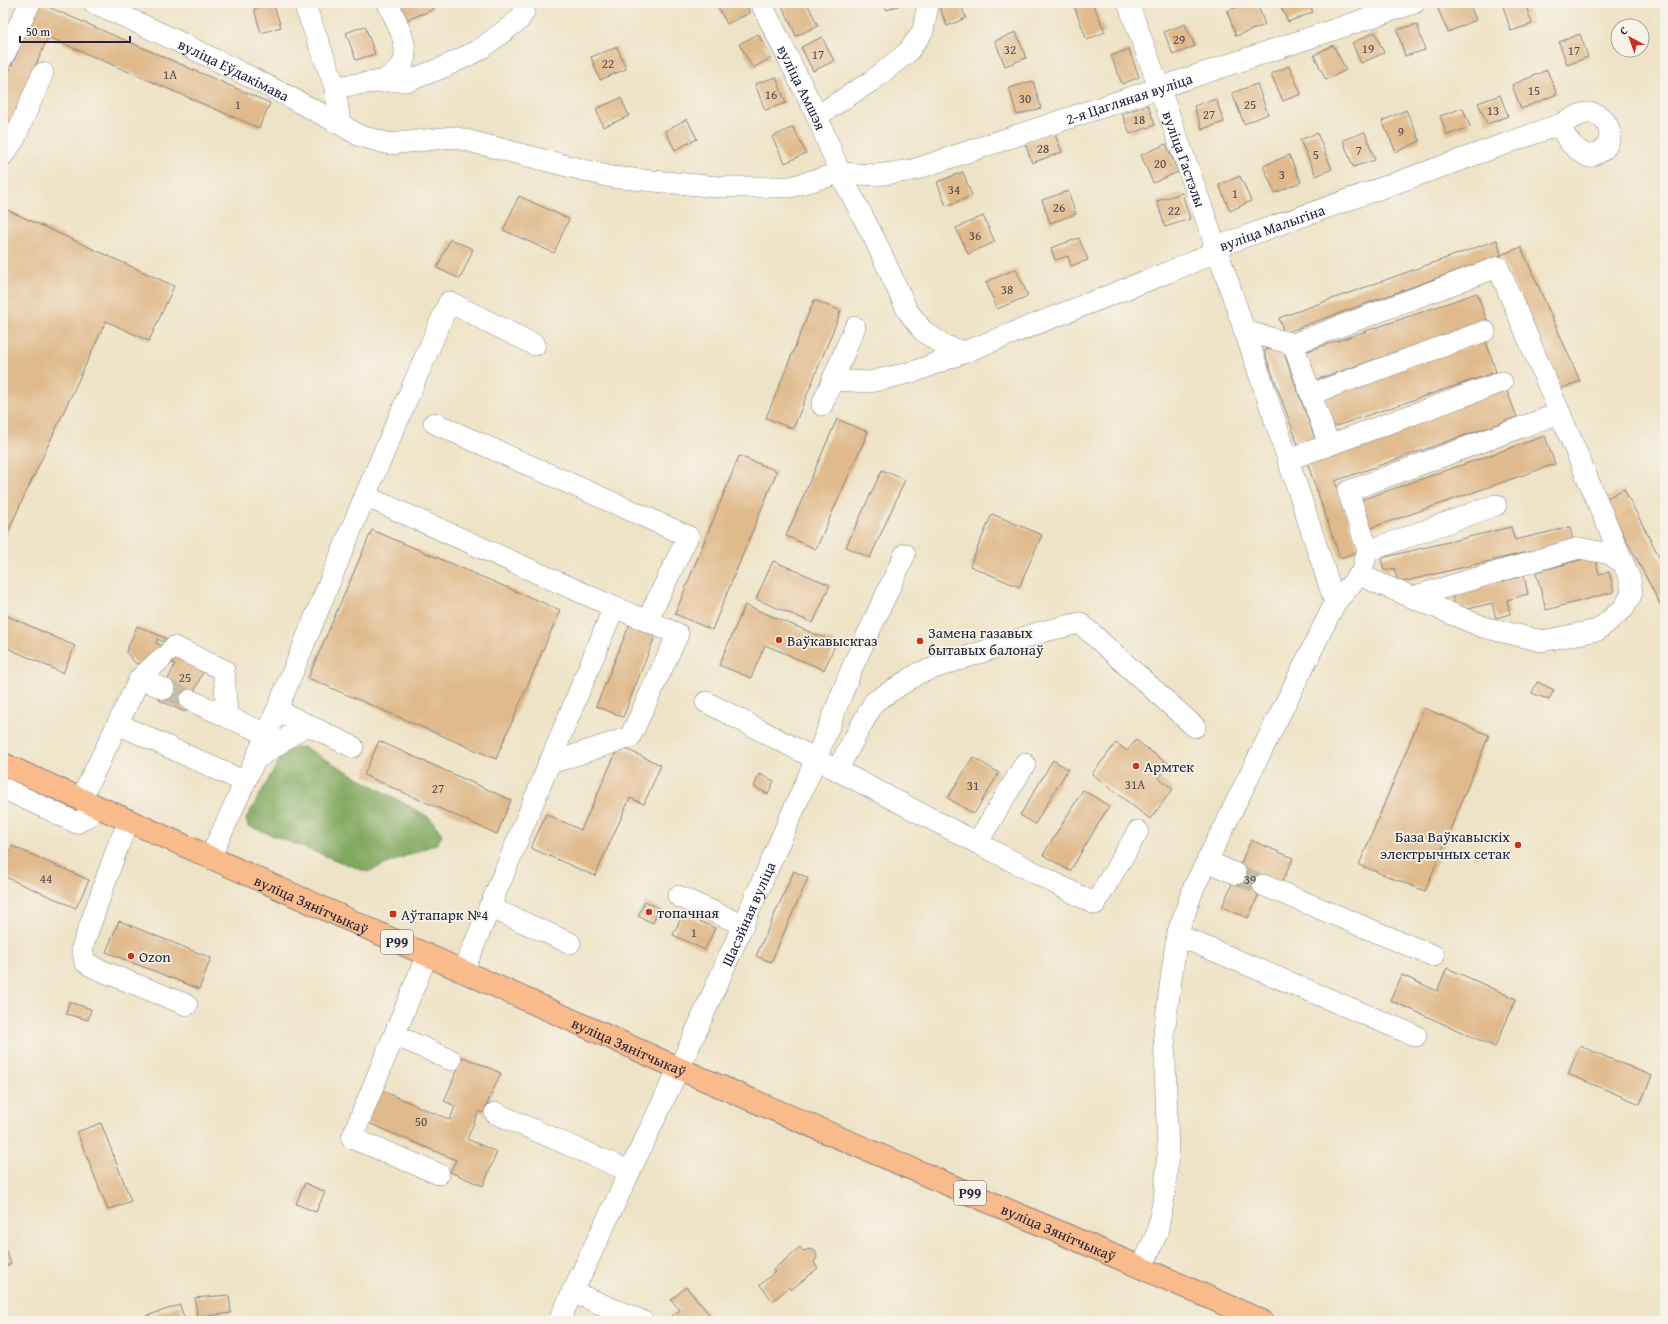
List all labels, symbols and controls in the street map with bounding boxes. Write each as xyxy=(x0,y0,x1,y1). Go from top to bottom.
scale bar xyxy=(20,18,130,44)
north arrow xyxy=(1610,18,1650,58)
text: С xyxy=(1616,22,1631,39)
text: 50 m xyxy=(26,23,50,40)
house number: 29 xyxy=(1173,30,1185,49)
street label: вуліца Еўдакімава xyxy=(175,33,294,106)
house number: 19 xyxy=(1362,39,1374,58)
house number: 32 xyxy=(1004,40,1016,59)
street label: вуліца Амшэя xyxy=(773,41,832,133)
house number: 17 xyxy=(1568,41,1580,60)
house number: 17 xyxy=(812,45,824,64)
house number: 22 xyxy=(602,54,614,73)
house number: 1А xyxy=(163,65,177,84)
street label: 2-я Цагляная вуліца xyxy=(1063,67,1196,129)
house number: 15 xyxy=(1528,81,1540,100)
house number: 16 xyxy=(765,85,777,104)
house number: 30 xyxy=(1019,89,1031,108)
house number: 1 xyxy=(235,95,241,114)
house number: 25 xyxy=(1244,95,1256,114)
house number: 13 xyxy=(1487,101,1499,120)
house number: 27 xyxy=(1203,105,1215,124)
street label: вуліца Гастэлы xyxy=(1158,108,1212,210)
house number: 18 xyxy=(1133,110,1145,129)
house number: 9 xyxy=(1398,122,1404,141)
house number: 28 xyxy=(1037,139,1049,158)
house number: 7 xyxy=(1356,141,1362,160)
house number: 5 xyxy=(1313,145,1319,164)
house number: 20 xyxy=(1154,154,1166,173)
house number: 3 xyxy=(1279,165,1285,184)
house number: 34 xyxy=(948,180,960,199)
house number: 1 xyxy=(1232,184,1238,203)
house number: 26 xyxy=(1053,198,1065,217)
street label: вуліца Малыгіна xyxy=(1216,198,1328,256)
house number: 22 xyxy=(1168,201,1180,220)
house number: 36 xyxy=(969,226,981,245)
house number: 38 xyxy=(1001,280,1013,299)
place label: Замена газавых бытавых балонаў xyxy=(928,622,1044,660)
place label: Ваўкавыскгаз xyxy=(787,630,878,651)
marker: Ваўкавыскгаз xyxy=(774,635,784,645)
marker: Замена газавых бытавых балонаў xyxy=(915,636,925,646)
house number: 25 xyxy=(179,668,191,687)
place label: Армтек xyxy=(1144,756,1194,777)
marker: Армтек xyxy=(1131,761,1141,771)
house number: 31А xyxy=(1125,775,1145,794)
house number: 31 xyxy=(967,776,979,795)
house number: 27 xyxy=(432,779,444,798)
place label: База Ваўкавыскіх электрычных сетак xyxy=(1380,826,1510,864)
marker: База Ваўкавыскіх электрычных сетак xyxy=(1513,840,1523,850)
street label: Шасэйная вуліца xyxy=(716,857,780,969)
house number: 44 xyxy=(40,869,52,888)
street label: вуліца Зянітчыкаў xyxy=(251,869,372,939)
house number: 39 xyxy=(1244,870,1256,889)
place label: топачная xyxy=(657,902,719,923)
place label: Аўтапарк №4 xyxy=(401,904,488,925)
marker: топачная xyxy=(644,907,654,917)
marker: Аўтапарк №4 xyxy=(388,909,398,919)
house number: 1 xyxy=(691,923,697,942)
road number: Р99 xyxy=(381,930,413,954)
place label: Ozon xyxy=(139,946,171,967)
marker: Ozon xyxy=(126,951,136,961)
street label: вуліца Зянітчыкаў xyxy=(569,1012,690,1081)
house number: 50 xyxy=(415,1112,427,1131)
road number: Р99 xyxy=(954,1181,986,1205)
street label: вуліца Зянітчыкаў xyxy=(998,1198,1120,1266)

